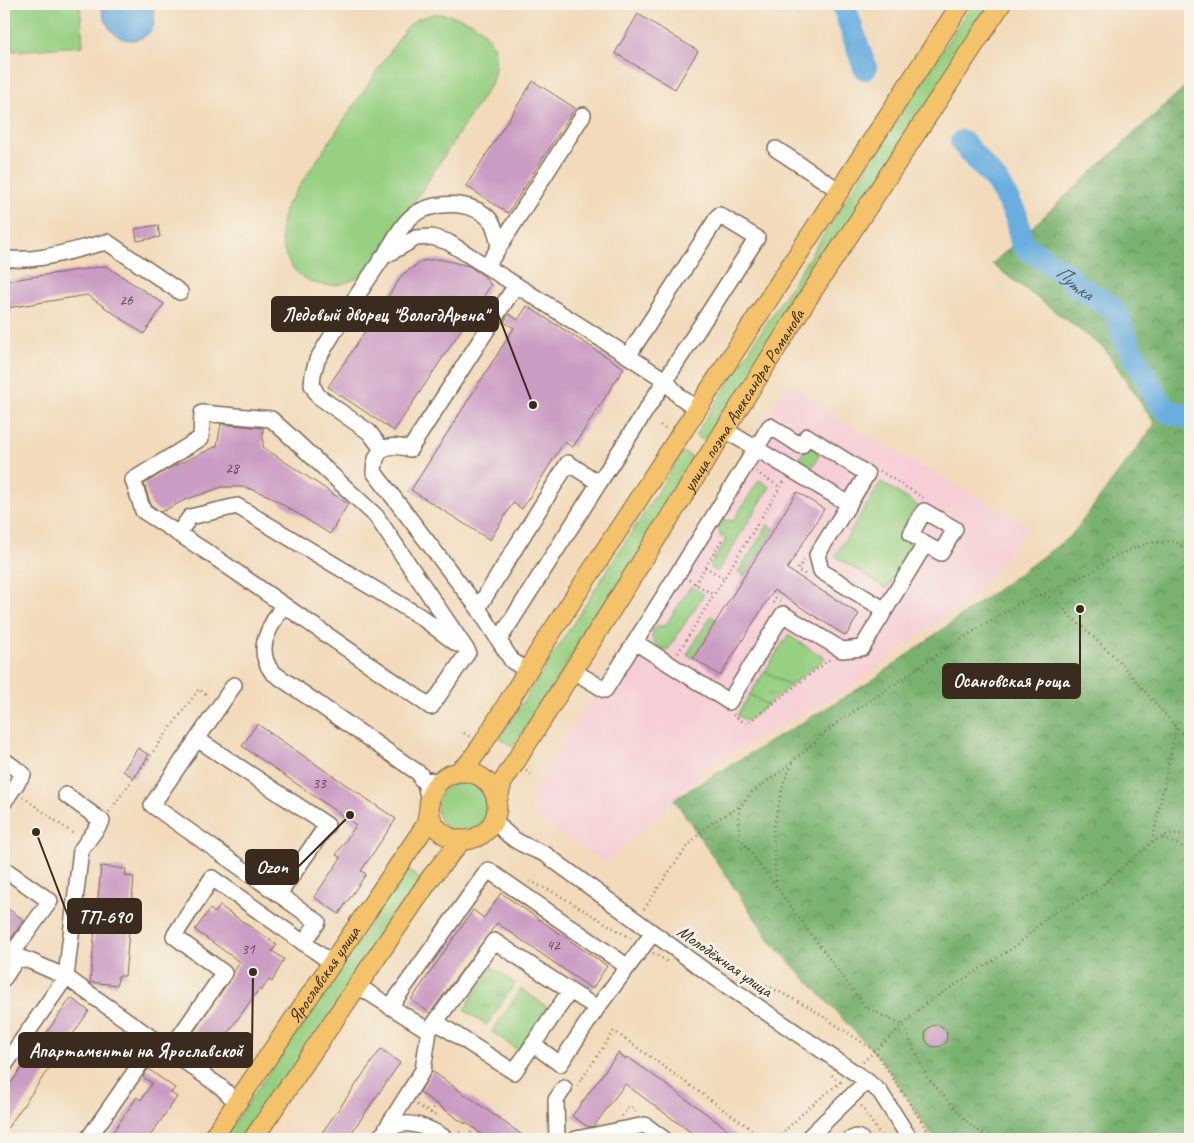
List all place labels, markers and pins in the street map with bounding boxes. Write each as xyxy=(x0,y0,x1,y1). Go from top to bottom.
callout: Ледовый дворец "ВологдАрена" xyxy=(272,297,498,331)
callout: Осановская роща xyxy=(943,664,1080,698)
callout: Ozon xyxy=(246,850,298,884)
callout: ТП-690 xyxy=(68,899,141,933)
callout: Апартаменты на Ярославской xyxy=(19,1033,252,1067)

